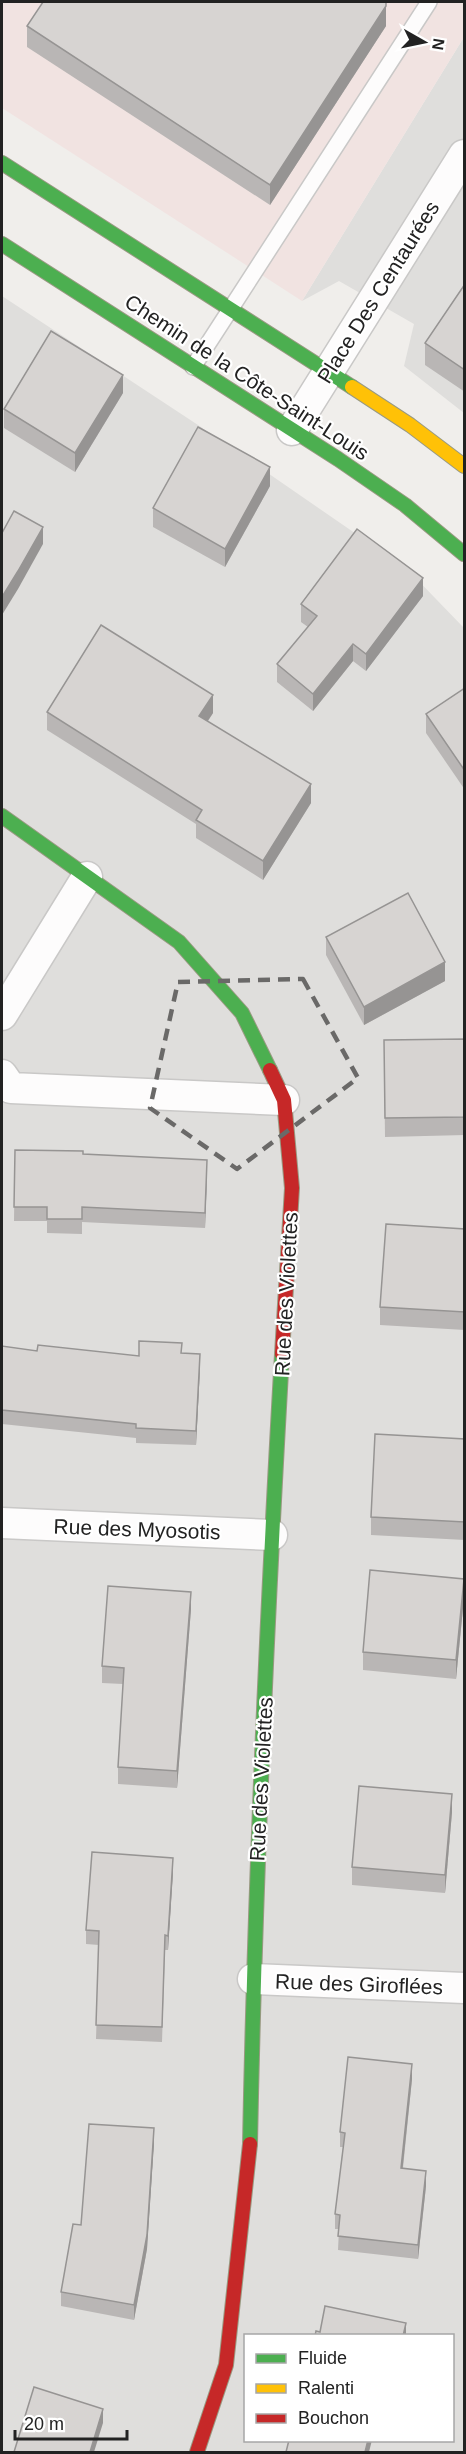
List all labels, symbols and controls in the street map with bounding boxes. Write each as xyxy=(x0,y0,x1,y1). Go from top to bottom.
north arrow xyxy=(394,12,454,72)
text: N xyxy=(429,37,448,51)
street label: Place Des Centaurées xyxy=(313,197,443,387)
street label: Chemin de la Côte-Saint-Louis xyxy=(121,289,373,465)
street label: Rue des Violettes xyxy=(270,1211,302,1377)
street label: Rue des Myosotis xyxy=(53,1515,221,1543)
street label: Rue des Violettes xyxy=(245,1696,277,1862)
street label: Rue des Giroflées xyxy=(275,1970,443,1998)
legend xyxy=(244,2334,454,2442)
text: Fluide xyxy=(298,2348,347,2368)
text: Ralenti xyxy=(298,2378,354,2398)
scale bar xyxy=(15,2403,128,2441)
text: Bouchon xyxy=(298,2408,369,2428)
text: 20 m xyxy=(24,2414,64,2434)

